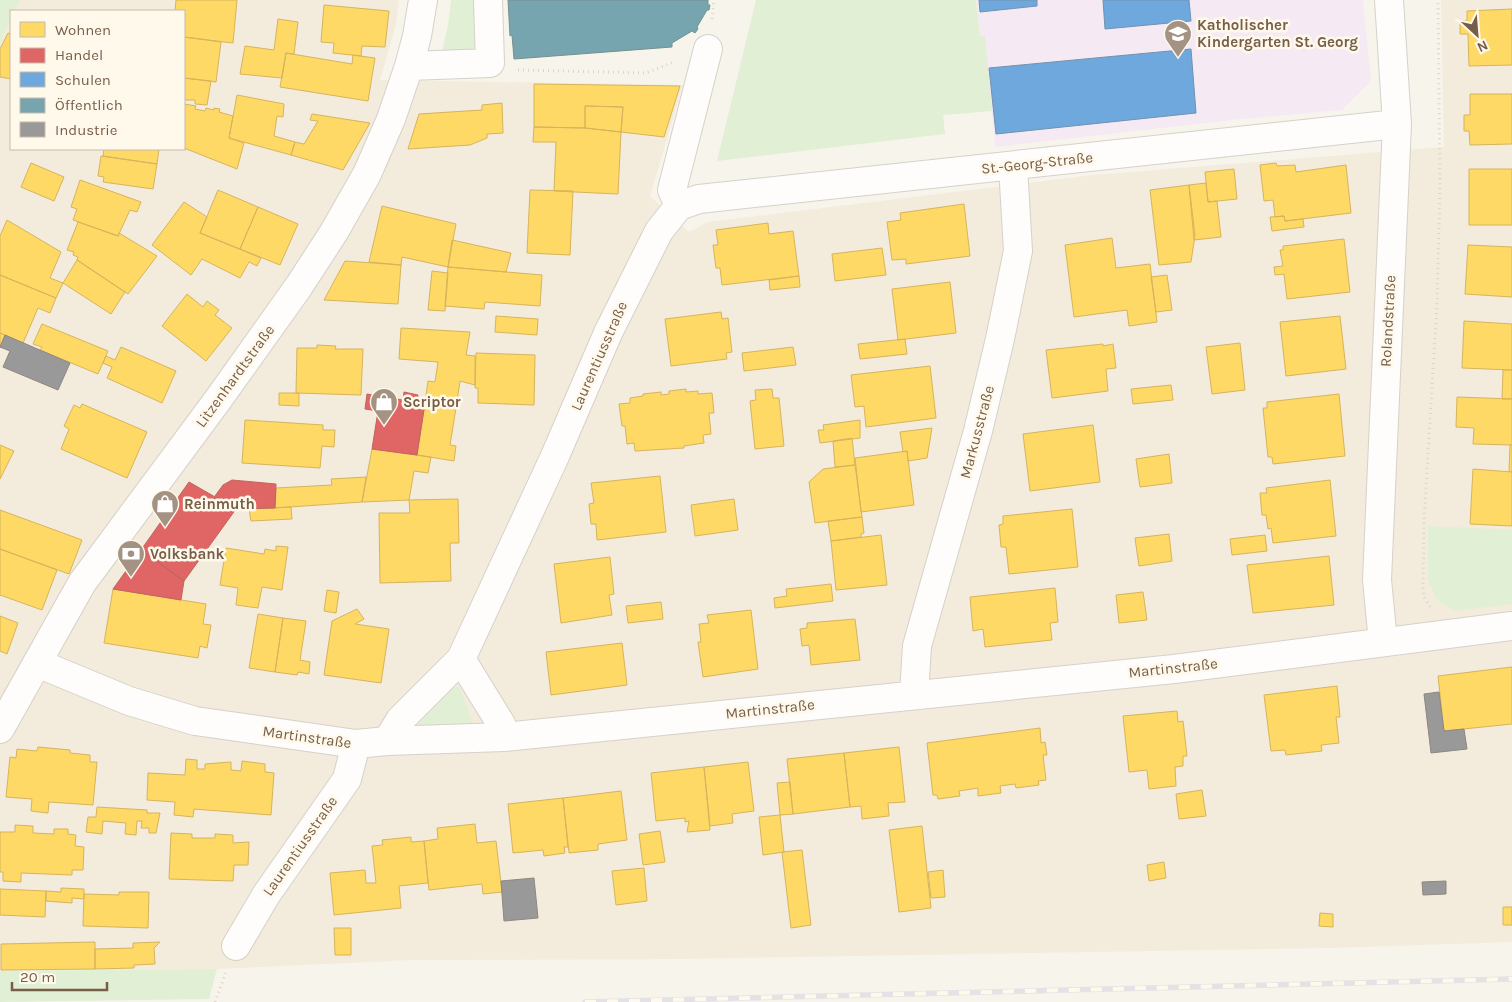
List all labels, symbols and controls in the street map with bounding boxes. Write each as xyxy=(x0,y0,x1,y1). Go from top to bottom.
legend xyxy=(10,10,185,150)
north arrow xyxy=(1452,10,1502,60)
place label: Katholischer Kindergarten St. Georg xyxy=(1197,16,1358,51)
school or university icon: Katholischer Kindergarten St. Georg xyxy=(1163,19,1193,58)
text: Wohnen xyxy=(55,21,111,39)
text: N xyxy=(1474,36,1491,56)
text: Handel xyxy=(55,46,103,64)
text: Schulen xyxy=(55,71,111,89)
text: Öffentlich xyxy=(55,96,123,114)
text: Industrie xyxy=(55,121,117,139)
street label: St.-Georg-Straße xyxy=(980,148,1094,178)
street label: Rolandstraße xyxy=(1377,275,1399,367)
street label: Laurentiusstraße xyxy=(567,299,631,413)
street label: Litzenhardtstraße xyxy=(192,321,278,431)
street label: Markusstraße xyxy=(956,383,998,481)
shop icon: Scriptor xyxy=(369,387,399,426)
place label: Scriptor xyxy=(403,393,461,411)
shop icon: Reinmuth xyxy=(150,489,180,528)
place label: Reinmuth xyxy=(184,495,255,513)
bank icon: Volksbank xyxy=(116,539,146,578)
place label: Volksbank xyxy=(150,545,225,563)
street label: Martinstraße xyxy=(1127,654,1219,682)
street label: Martinstraße xyxy=(724,695,816,723)
street label: Martinstraße xyxy=(261,722,353,752)
street label: Laurentiusstraße xyxy=(259,793,341,899)
scale bar xyxy=(12,960,108,992)
text: 20 m xyxy=(20,968,55,986)

